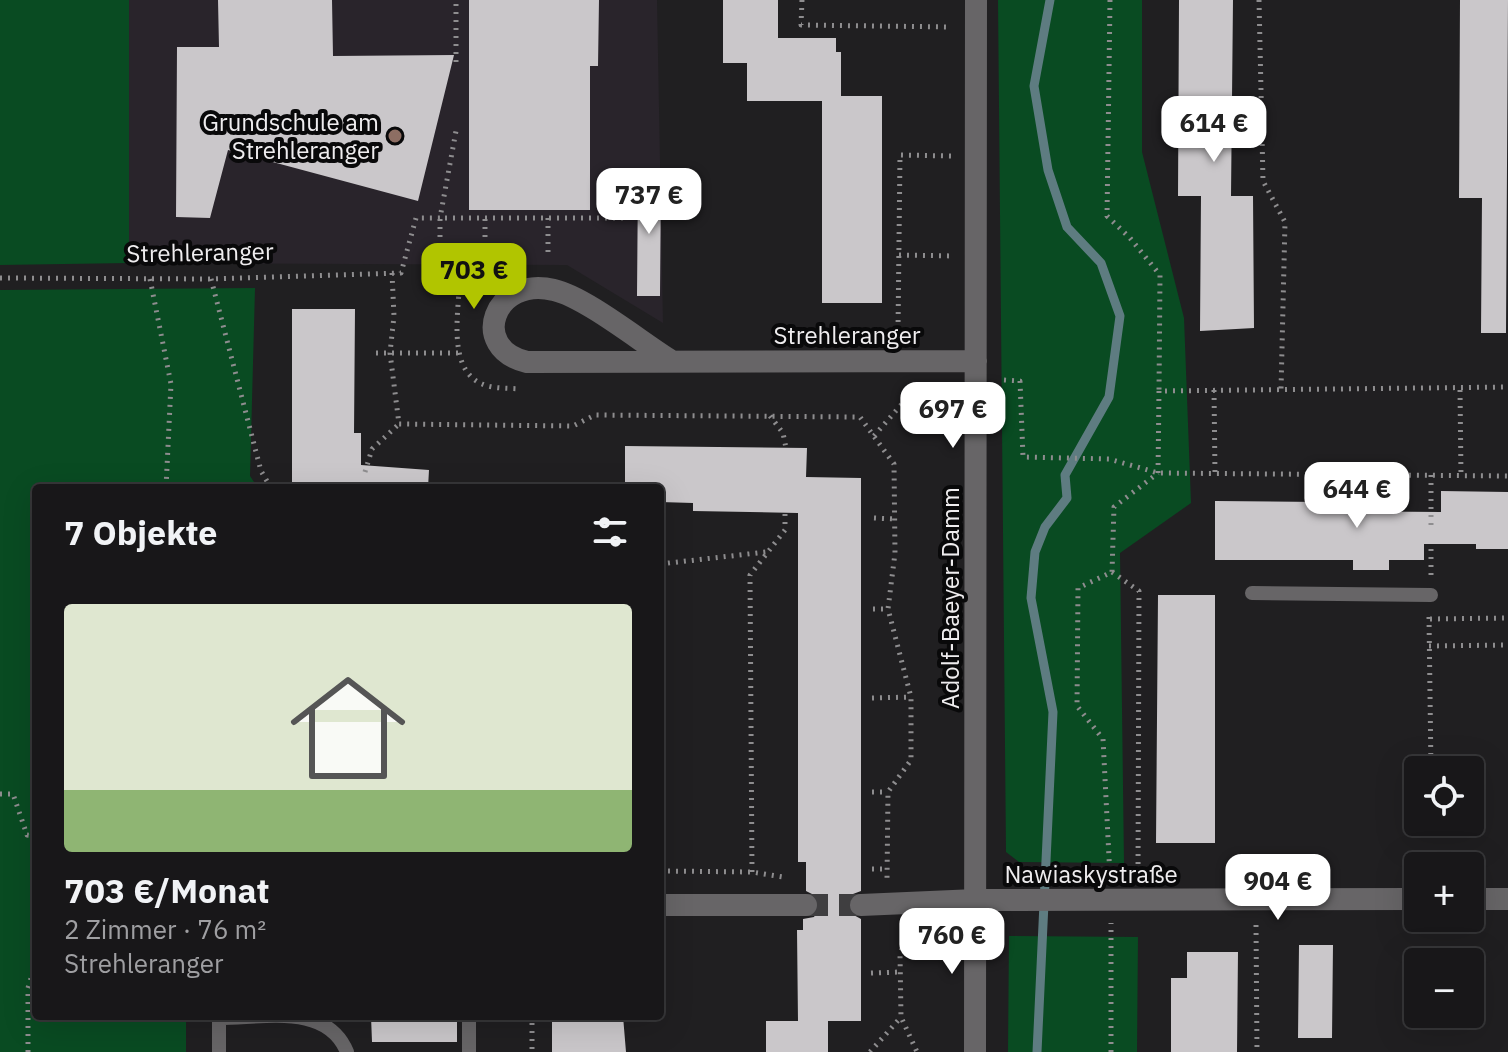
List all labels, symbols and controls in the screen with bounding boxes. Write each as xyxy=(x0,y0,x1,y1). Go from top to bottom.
pin: 614 € xyxy=(1158,96,1270,164)
text: 614 € xyxy=(1179,105,1249,139)
place label: Grundschule am Strehleranger xyxy=(202,106,379,166)
marker: Grundschule am Strehleranger xyxy=(386,127,404,145)
pin: 737 € xyxy=(593,168,705,236)
text: 737 € xyxy=(614,177,684,211)
street label: Strehleranger xyxy=(126,235,274,269)
pin: 703 € xyxy=(418,243,530,311)
text: 703 € xyxy=(439,252,509,286)
street label: Strehleranger xyxy=(773,319,921,351)
pin: 697 € xyxy=(897,382,1009,450)
text: 697 € xyxy=(918,391,988,425)
pin: 644 € xyxy=(1301,462,1413,530)
text: 644 € xyxy=(1322,471,1392,505)
street label: Adolf-Baeyer-Damm xyxy=(934,487,966,709)
text: 7 Objekte xyxy=(64,510,217,554)
icon: filters xyxy=(588,510,632,554)
icon: home xyxy=(276,656,420,800)
map controls xyxy=(1404,756,1484,1028)
button: locate xyxy=(1404,756,1484,836)
button: + xyxy=(1404,852,1484,932)
pin: 904 € xyxy=(1222,854,1334,922)
street label: Nawiaskystraße xyxy=(1004,858,1178,890)
text: 904 € xyxy=(1243,863,1313,897)
text: 703 €/Monat xyxy=(64,868,270,912)
pin: 760 € xyxy=(896,908,1008,976)
text: 2 Zimmer · 76 m² xyxy=(64,912,266,946)
text: 760 € xyxy=(917,917,987,951)
text: Strehleranger xyxy=(64,946,224,980)
button: − xyxy=(1404,948,1484,1028)

